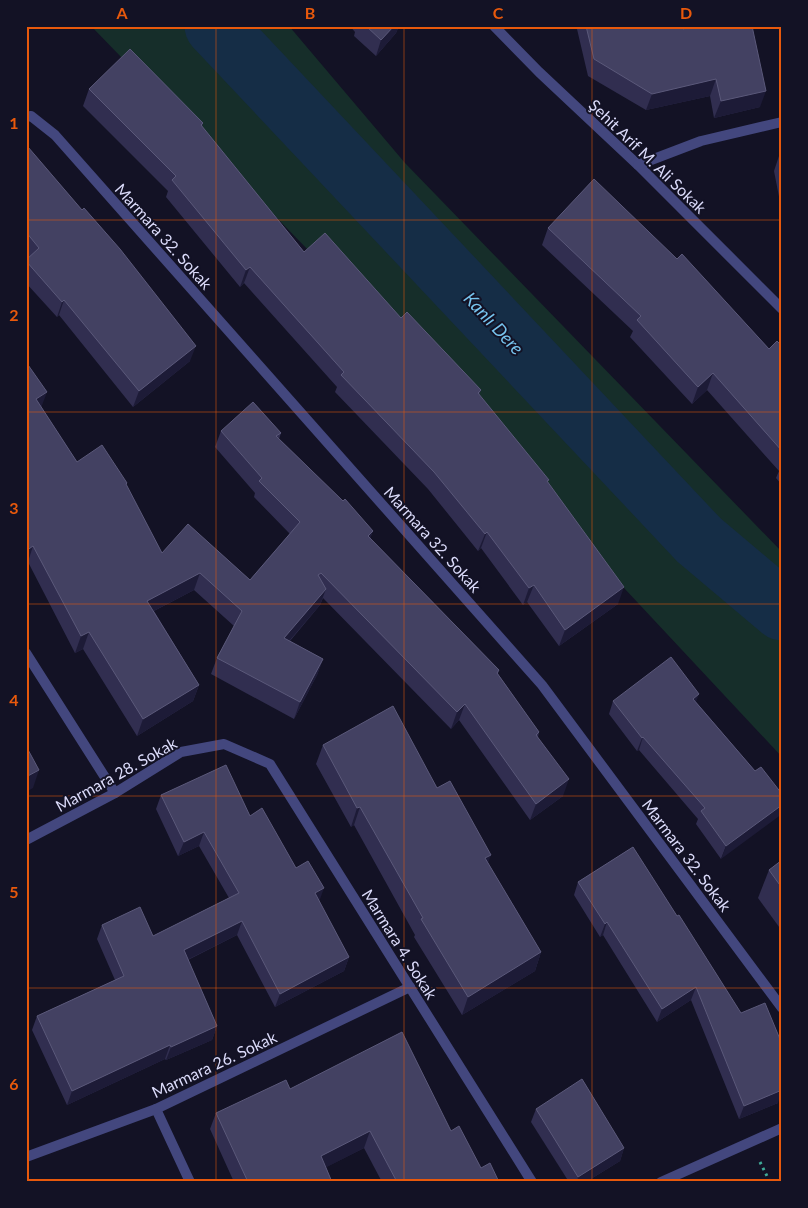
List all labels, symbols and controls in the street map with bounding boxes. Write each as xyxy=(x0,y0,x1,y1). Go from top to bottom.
text: A xyxy=(115,3,128,22)
text: B xyxy=(305,3,315,22)
text: C xyxy=(493,3,504,22)
text: D xyxy=(680,3,692,22)
street label: Şehit Arif M. Ali Sokak xyxy=(585,95,711,217)
text: 1 xyxy=(9,113,19,132)
street label: Marmara 32. Sokak xyxy=(112,179,217,293)
water label: Kanlı Dere xyxy=(460,287,528,359)
text: 2 xyxy=(9,305,19,324)
street label: Marmara 32. Sokak xyxy=(381,482,486,596)
text: 3 xyxy=(9,498,19,517)
text: 4 xyxy=(9,690,19,709)
street label: Marmara 28. Sokak xyxy=(52,732,181,815)
street label: Marmara 32. Sokak xyxy=(639,795,736,916)
text: 5 xyxy=(9,882,19,901)
street label: Marmara 4. Sokak xyxy=(358,885,442,1003)
street label: Marmara 26. Sokak xyxy=(149,1026,280,1101)
text: 6 xyxy=(9,1074,19,1093)

